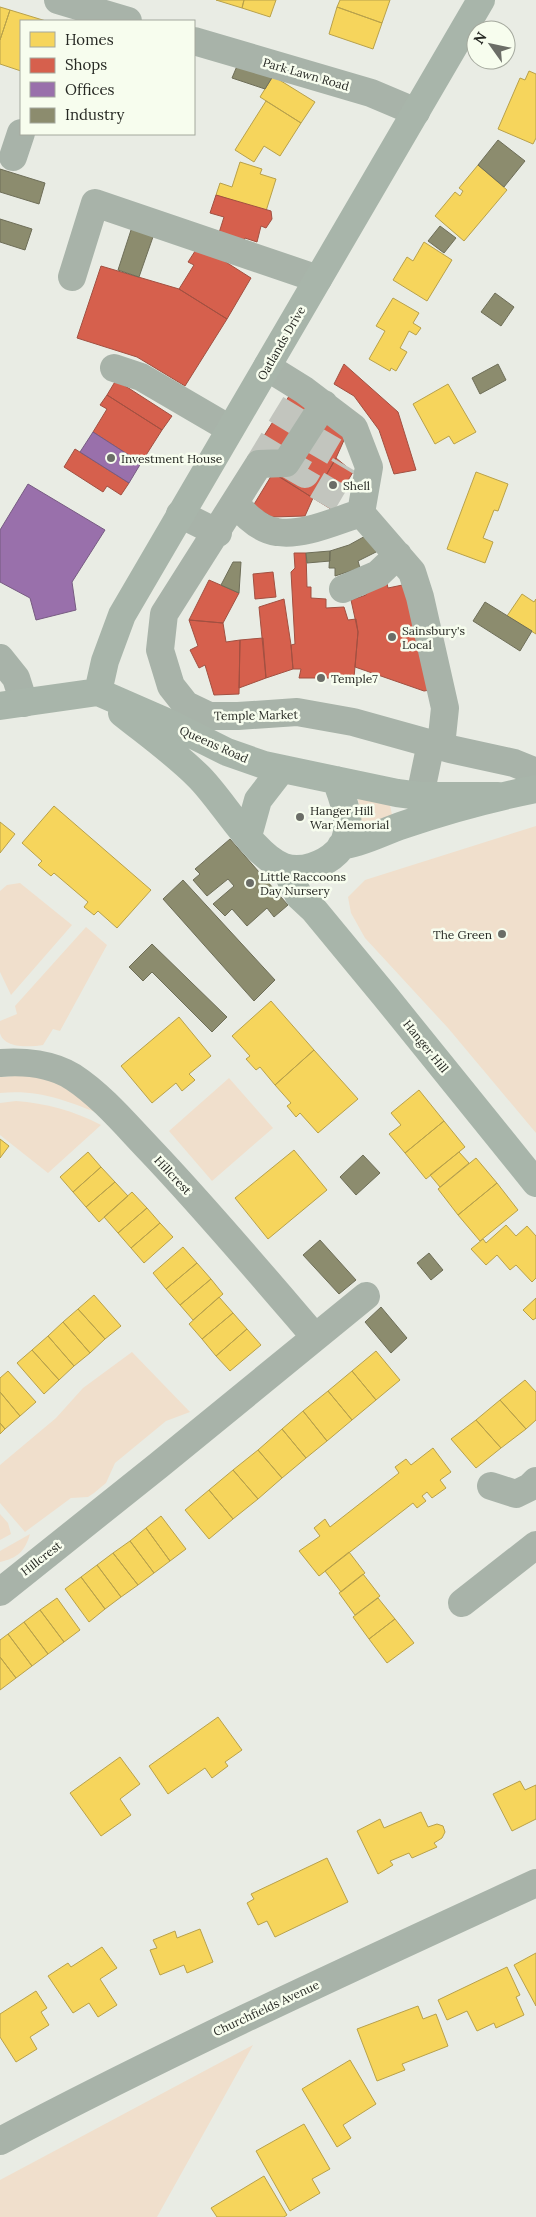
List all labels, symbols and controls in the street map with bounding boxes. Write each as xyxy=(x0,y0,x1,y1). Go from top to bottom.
legend xyxy=(20,20,195,135)
north arrow xyxy=(466,20,516,70)
text: N xyxy=(470,28,491,47)
text: Homes xyxy=(65,30,114,49)
street label: Park Lawn Road xyxy=(261,54,351,94)
text: Shops xyxy=(65,55,107,74)
text: Offices xyxy=(65,80,115,99)
text: Industry xyxy=(65,105,124,124)
street label: Oatlands Drive xyxy=(254,303,308,383)
place label: Investment House xyxy=(121,451,223,466)
marker: Investment House xyxy=(105,452,117,464)
place label: Shell xyxy=(343,478,370,493)
marker: Shell xyxy=(327,479,339,491)
place label: Sainsbury's Local xyxy=(402,623,466,652)
marker: Sainsbury's Local xyxy=(386,631,398,643)
place label: Temple7 xyxy=(331,671,378,686)
marker: Temple7 xyxy=(315,672,327,684)
street label: Temple Market xyxy=(214,707,299,723)
street label: Queens Road xyxy=(177,722,251,766)
place label: Hanger Hill War Memorial xyxy=(310,803,389,832)
marker: Hanger Hill War Memorial xyxy=(294,811,306,823)
place label: Little Raccoons Day Nursery xyxy=(260,869,347,898)
marker: Little Raccoons Day Nursery xyxy=(244,877,256,889)
place label: The Green xyxy=(433,927,492,942)
marker: The Green xyxy=(496,928,508,940)
street label: Hanger Hill xyxy=(400,1017,452,1075)
street label: Hillcrest xyxy=(151,1153,195,1198)
street label: Hillcrest xyxy=(18,1537,65,1578)
street label: Churchfields Avenue xyxy=(211,1977,322,2039)

